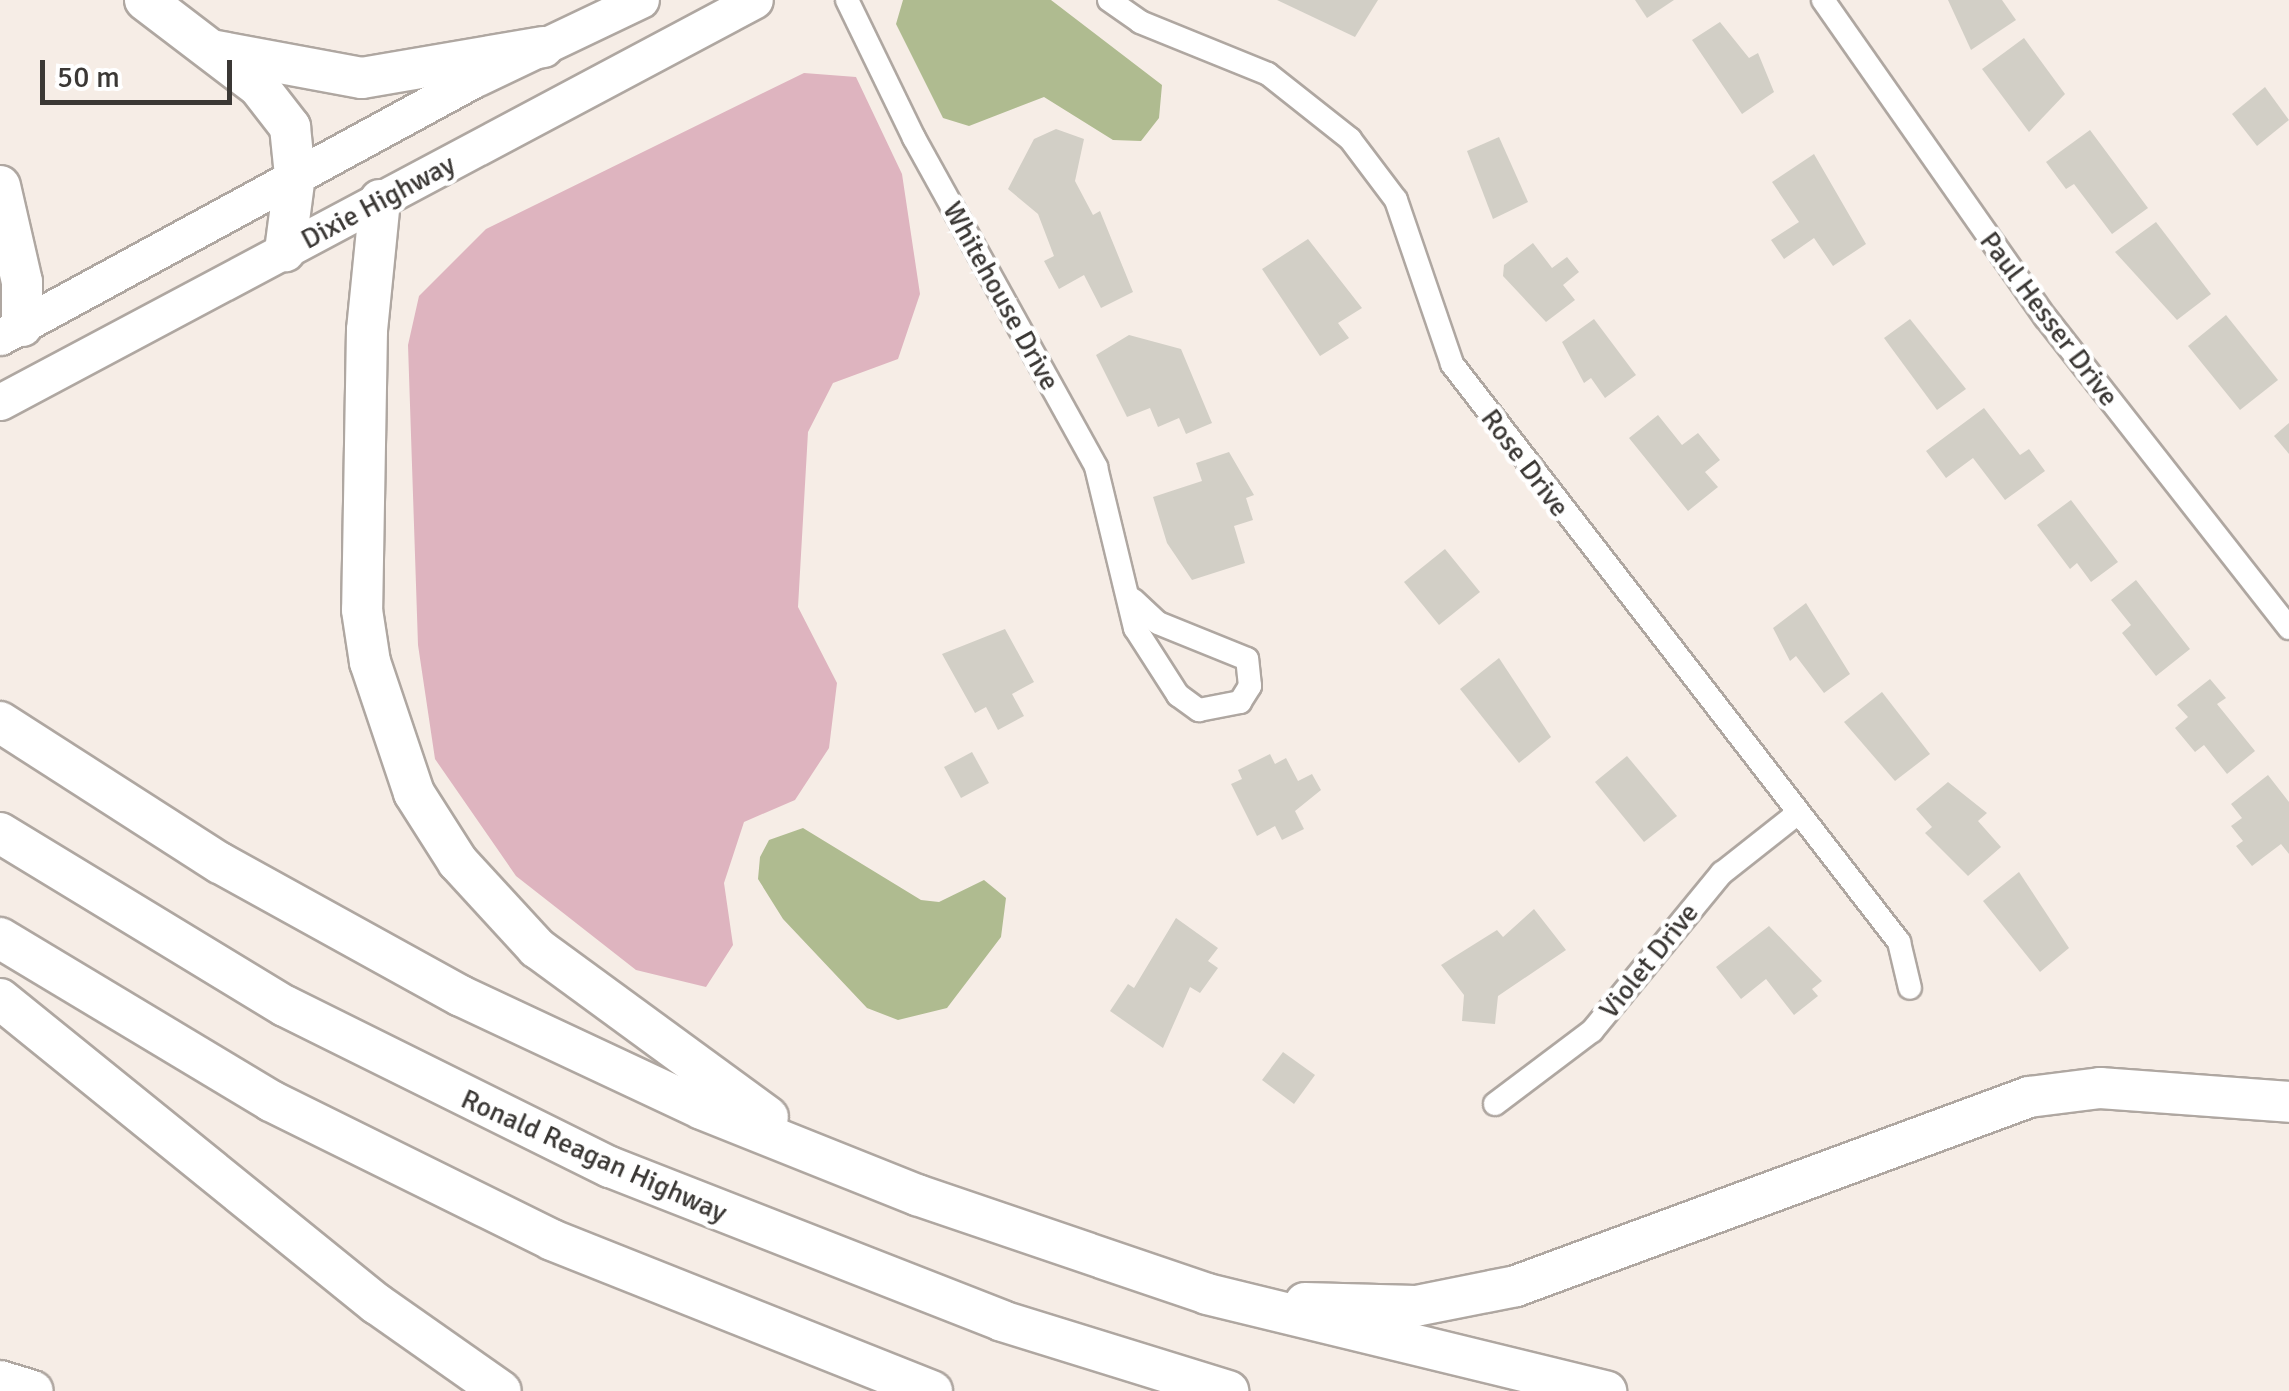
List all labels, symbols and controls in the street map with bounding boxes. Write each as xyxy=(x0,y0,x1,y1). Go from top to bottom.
scale bar xyxy=(45,40,238,102)
text: 50 m xyxy=(57,59,120,96)
street label: Dixie Highway xyxy=(295,147,461,257)
street label: Whitehouse Drive xyxy=(935,196,1067,396)
street label: Paul Hesser Drive xyxy=(1972,225,2126,413)
street label: Rose Drive xyxy=(1474,403,1576,523)
street label: Violet Drive xyxy=(1592,897,1706,1025)
street label: Ronald Reagan Highway xyxy=(456,1082,732,1230)

